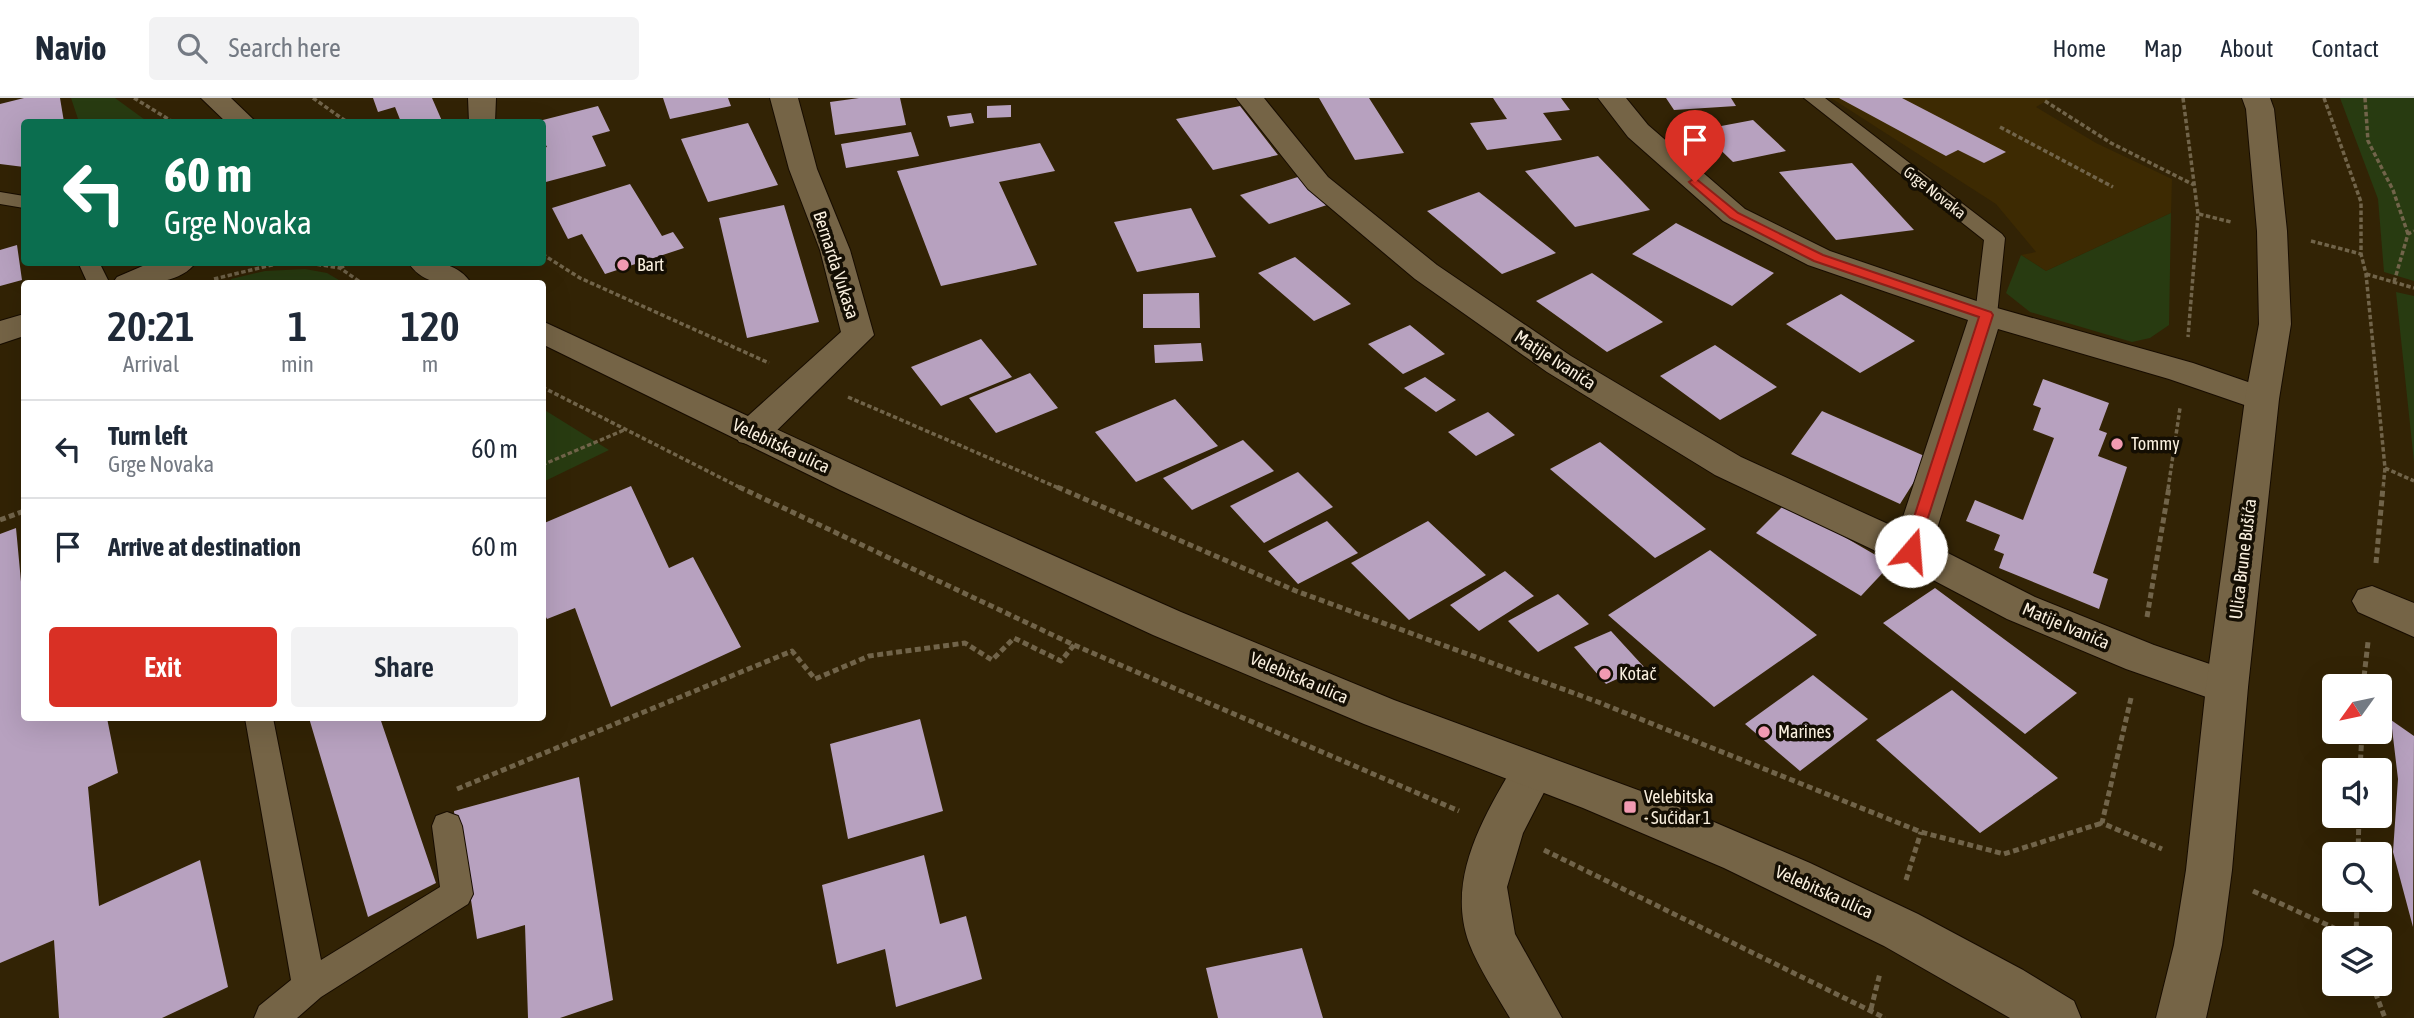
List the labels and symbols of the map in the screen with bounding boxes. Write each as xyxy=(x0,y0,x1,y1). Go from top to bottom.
pin xyxy=(1665,110,1725,182)
street label: Grge Novaka xyxy=(1900,162,1970,223)
street label: Bernarda Vukasa xyxy=(809,208,864,321)
place label: Bart xyxy=(637,254,664,275)
marker: Bart xyxy=(615,257,631,273)
street label: Matije Ivanića xyxy=(1511,326,1600,394)
street label: Velebitska ulica xyxy=(729,414,833,477)
place label: Tommy xyxy=(2131,433,2180,454)
marker: Tommy xyxy=(2109,436,2125,452)
street label: Ulica Brune Bušića xyxy=(2225,497,2260,621)
position arrow xyxy=(1874,514,1948,588)
street label: Matije Ivanića xyxy=(2019,598,2113,653)
street label: Velebitska ulica xyxy=(1247,647,1352,708)
place label: Kotač xyxy=(1619,663,1656,684)
marker: Kotač xyxy=(1597,666,1613,682)
north arrow xyxy=(2322,674,2392,744)
place label: Marines xyxy=(1778,721,1831,742)
marker: Marines xyxy=(1756,724,1772,740)
place label: Velebitska - Sućidar 1 xyxy=(1644,786,1714,828)
marker: Velebitska - Sućidar 1 xyxy=(1622,799,1638,815)
street label: Velebitska ulica xyxy=(1772,861,1876,922)

